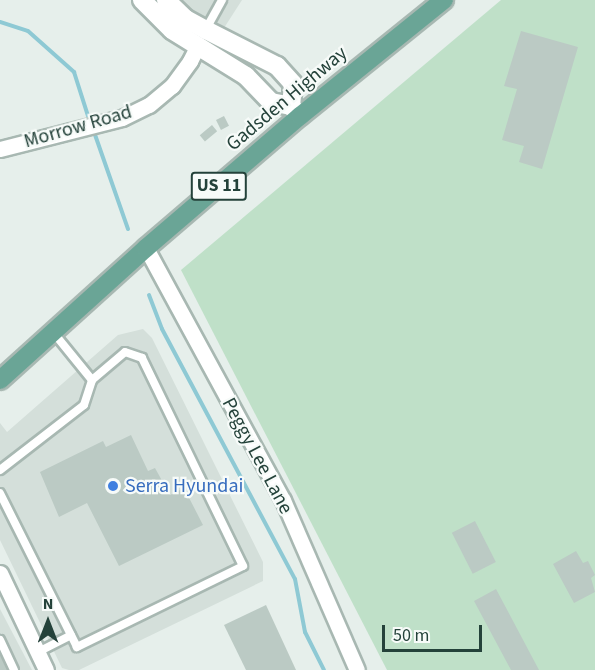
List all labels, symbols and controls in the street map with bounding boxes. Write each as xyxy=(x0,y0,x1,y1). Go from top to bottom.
street label: Gadsden Highway xyxy=(222,41,352,157)
street label: Morrow Road xyxy=(21,100,135,154)
road number: US 11 xyxy=(190,171,248,201)
street label: Peggy Lee Lane xyxy=(216,394,298,518)
place label: Serra Hyundai xyxy=(125,474,243,498)
marker: Serra Hyundai xyxy=(106,479,120,493)
north arrow xyxy=(18,592,78,652)
text: N xyxy=(43,593,53,615)
scale bar xyxy=(385,613,486,651)
text: 50 m xyxy=(393,623,429,648)

